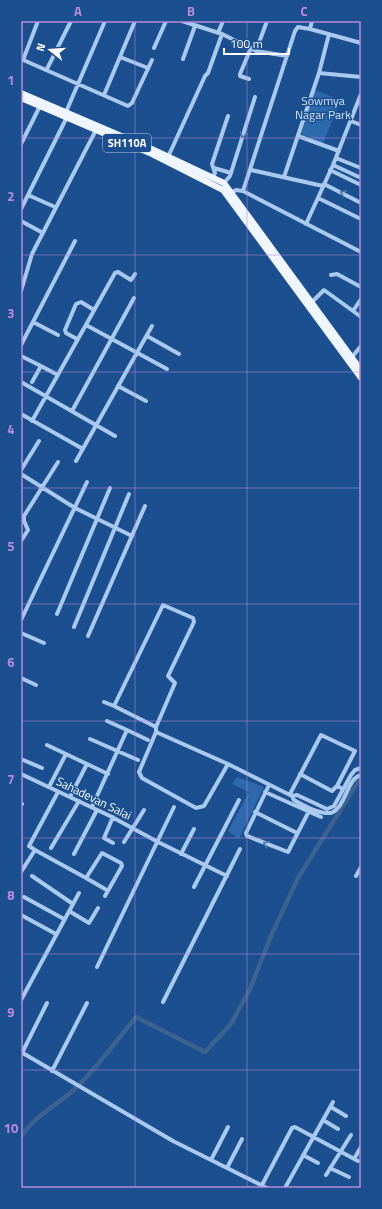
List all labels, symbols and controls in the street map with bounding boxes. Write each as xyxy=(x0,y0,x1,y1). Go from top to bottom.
text: A xyxy=(74,1,82,21)
text: B xyxy=(187,1,195,21)
text: C xyxy=(300,1,308,21)
north arrow xyxy=(30,30,70,70)
scale bar xyxy=(224,30,289,56)
text: 100 m xyxy=(230,34,263,53)
text: N xyxy=(32,41,49,53)
text: 1 xyxy=(7,70,15,90)
park label: Sowmya Nagar Park xyxy=(295,91,351,124)
one-way arrow xyxy=(239,131,248,138)
road number: SH110A xyxy=(103,134,151,152)
text: 2 xyxy=(7,186,15,206)
one-way arrow xyxy=(339,191,347,198)
text: 3 xyxy=(7,303,15,323)
text: 4 xyxy=(7,419,15,439)
text: 5 xyxy=(7,536,15,556)
text: 6 xyxy=(7,652,15,672)
text: 7 xyxy=(7,769,15,789)
street label: Sahadevan Salai xyxy=(53,771,135,825)
one-way arrow xyxy=(262,841,269,849)
text: 8 xyxy=(7,885,15,905)
text: 9 xyxy=(7,1002,15,1022)
text: 10 xyxy=(4,1118,18,1138)

